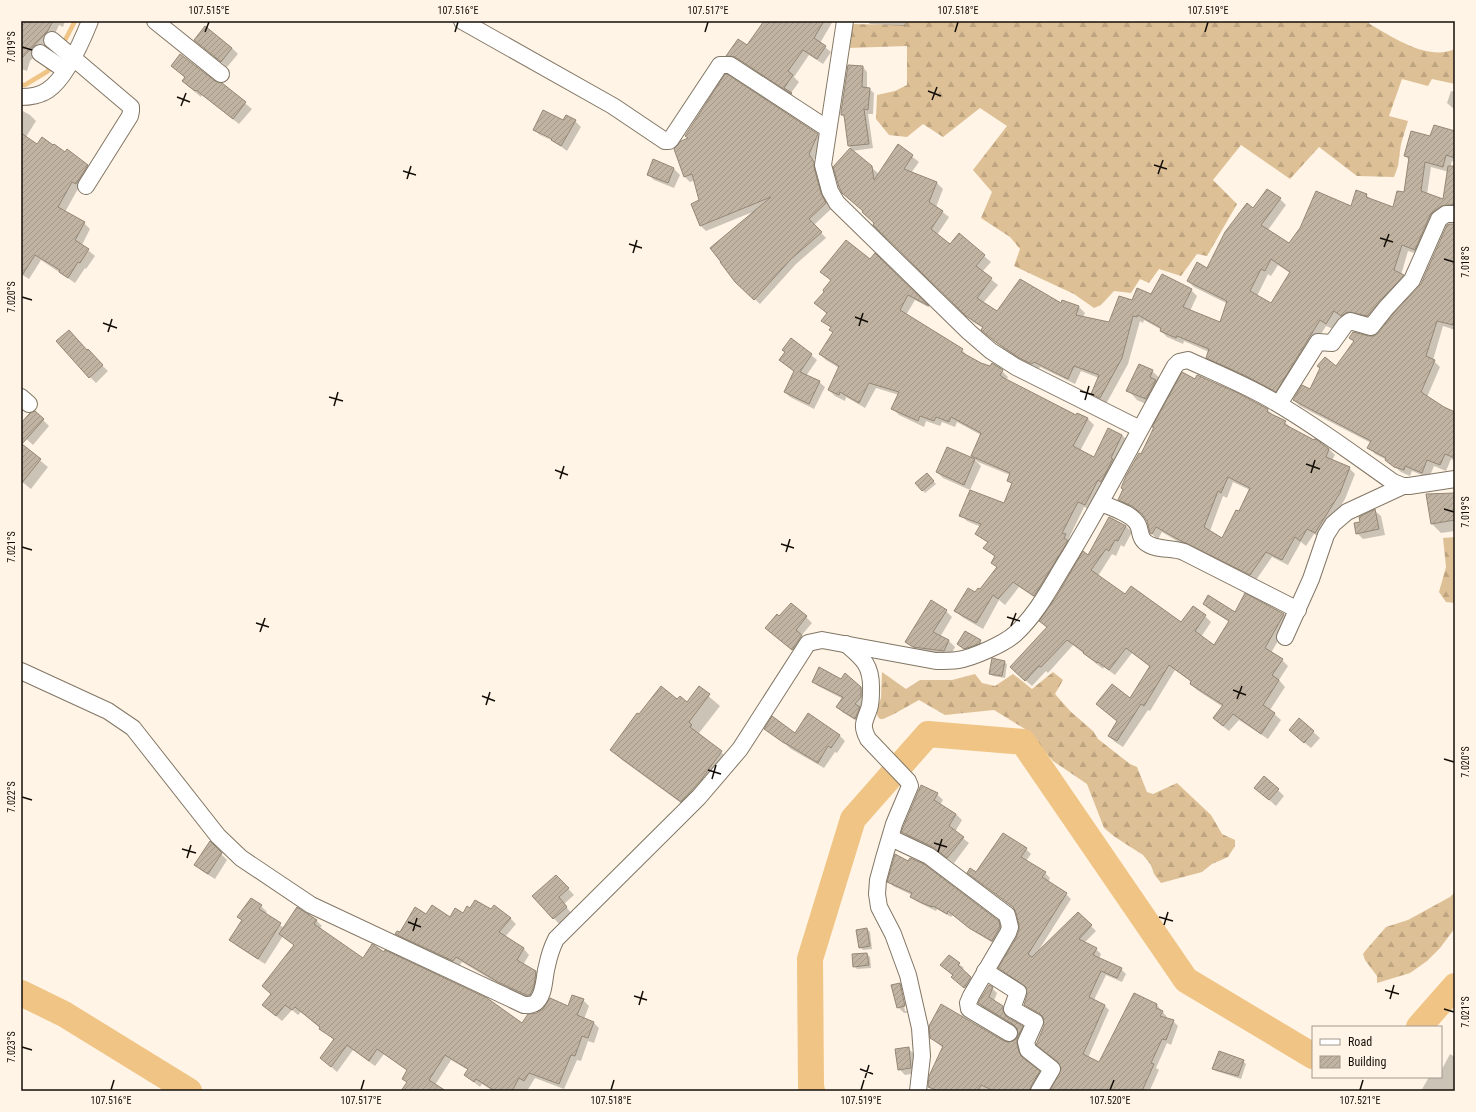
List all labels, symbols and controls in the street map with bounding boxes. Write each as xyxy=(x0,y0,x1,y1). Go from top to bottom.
text: 107.515°E xyxy=(189,5,230,16)
text: 107.516°E xyxy=(438,5,479,16)
text: 107.517°E xyxy=(688,5,729,16)
text: 107.518°E xyxy=(938,5,979,16)
text: 107.519°E xyxy=(1188,5,1229,16)
text: 7.019°S xyxy=(6,31,17,63)
text: 7.018°S xyxy=(1460,246,1471,278)
text: 7.020°S xyxy=(6,281,17,313)
text: 7.019°S xyxy=(1460,496,1471,528)
text: 7.021°S xyxy=(6,531,17,563)
text: 7.020°S xyxy=(1460,746,1471,778)
text: 7.022°S xyxy=(6,781,17,813)
text: 7.021°S xyxy=(1460,996,1471,1028)
legend xyxy=(1312,1026,1442,1078)
text: 7.023°S xyxy=(6,1031,17,1063)
text: Road xyxy=(1348,1035,1372,1049)
text: Building xyxy=(1348,1055,1386,1069)
text: 107.516°E xyxy=(91,1095,132,1106)
text: 107.517°E xyxy=(341,1095,382,1106)
text: 107.518°E xyxy=(591,1095,632,1106)
text: 107.519°E xyxy=(841,1095,882,1106)
text: 107.520°E xyxy=(1090,1095,1131,1106)
text: 107.521°E xyxy=(1340,1095,1381,1106)

